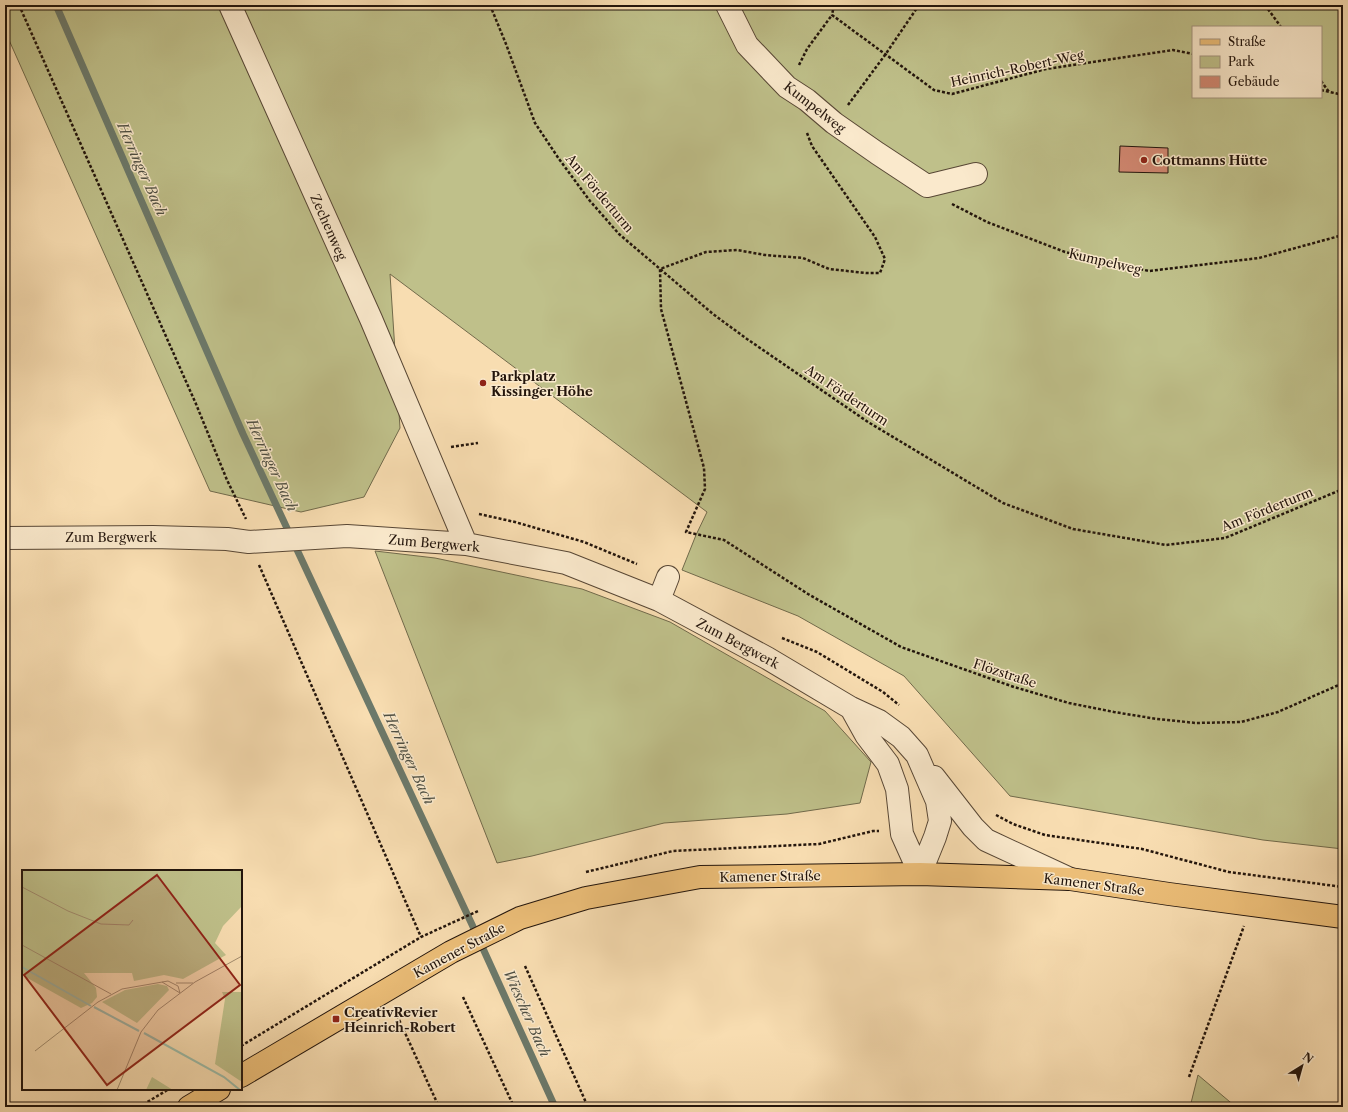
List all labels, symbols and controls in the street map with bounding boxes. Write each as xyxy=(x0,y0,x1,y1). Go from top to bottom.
legend xyxy=(1192,26,1322,98)
text: Straße xyxy=(1228,34,1266,49)
street label: Heinrich-Robert-Weg xyxy=(949,46,1085,90)
text: Park xyxy=(1228,54,1255,69)
text: Gebäude xyxy=(1228,74,1280,89)
street label: Kumpelweg xyxy=(781,78,849,136)
water label: Herringer Bach xyxy=(113,118,171,219)
street label: Am Förderturm xyxy=(562,150,637,235)
place label: Cottmanns Hütte xyxy=(1152,152,1267,168)
marker: Cottmanns Hütte xyxy=(1139,155,1149,165)
street label: Zechenweg xyxy=(307,191,351,263)
street label: Kumpelweg xyxy=(1067,245,1143,277)
street label: Am Förderturm xyxy=(801,361,892,429)
place label: Parkplatz Kissinger Höhe xyxy=(491,368,593,399)
marker: Parkplatz Kissinger Höhe xyxy=(478,378,488,388)
water label: Herringer Bach xyxy=(242,415,301,514)
street label: Am Förderturm xyxy=(1218,483,1315,535)
street label: Zum Bergwerk xyxy=(65,529,157,545)
street label: Zum Bergwerk xyxy=(388,531,481,555)
street label: Zum Bergwerk xyxy=(694,614,783,672)
street label: Flözstraße xyxy=(971,655,1039,691)
water label: Herringer Bach xyxy=(379,708,438,807)
street label: Kamener Straße xyxy=(719,867,821,885)
inset map xyxy=(22,870,242,1090)
street label: Kamener Straße xyxy=(1043,870,1145,898)
street label: Kamener Straße xyxy=(410,919,508,981)
water label: Wiescher Bach xyxy=(500,966,554,1060)
place label: CreativRevier Heinrich-Robert xyxy=(344,1004,456,1035)
marker: CreativRevier Heinrich-Robert xyxy=(331,1014,341,1024)
north arrow xyxy=(1282,1046,1322,1086)
text: N xyxy=(1300,1050,1316,1067)

